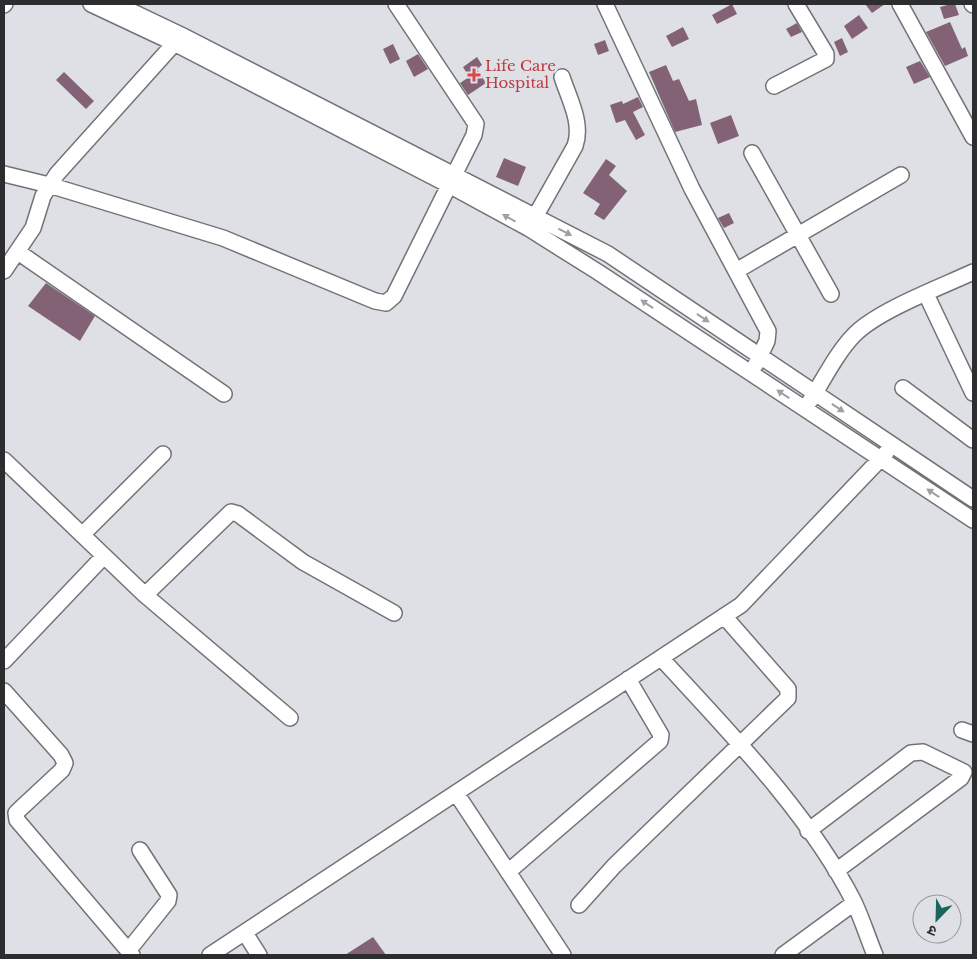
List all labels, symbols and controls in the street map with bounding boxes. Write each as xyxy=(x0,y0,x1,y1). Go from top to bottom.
place label: Life Care Hospital xyxy=(485,56,556,92)
marker: Life Care Hospital xyxy=(467,68,481,82)
one-way arrow xyxy=(502,214,517,222)
one-way arrow xyxy=(558,228,572,236)
one-way arrow xyxy=(640,299,654,309)
one-way arrow xyxy=(696,313,709,323)
one-way arrow xyxy=(776,389,789,398)
one-way arrow xyxy=(831,403,845,413)
one-way arrow xyxy=(926,488,939,498)
north arrow xyxy=(912,894,962,944)
text: उ xyxy=(924,921,939,941)

